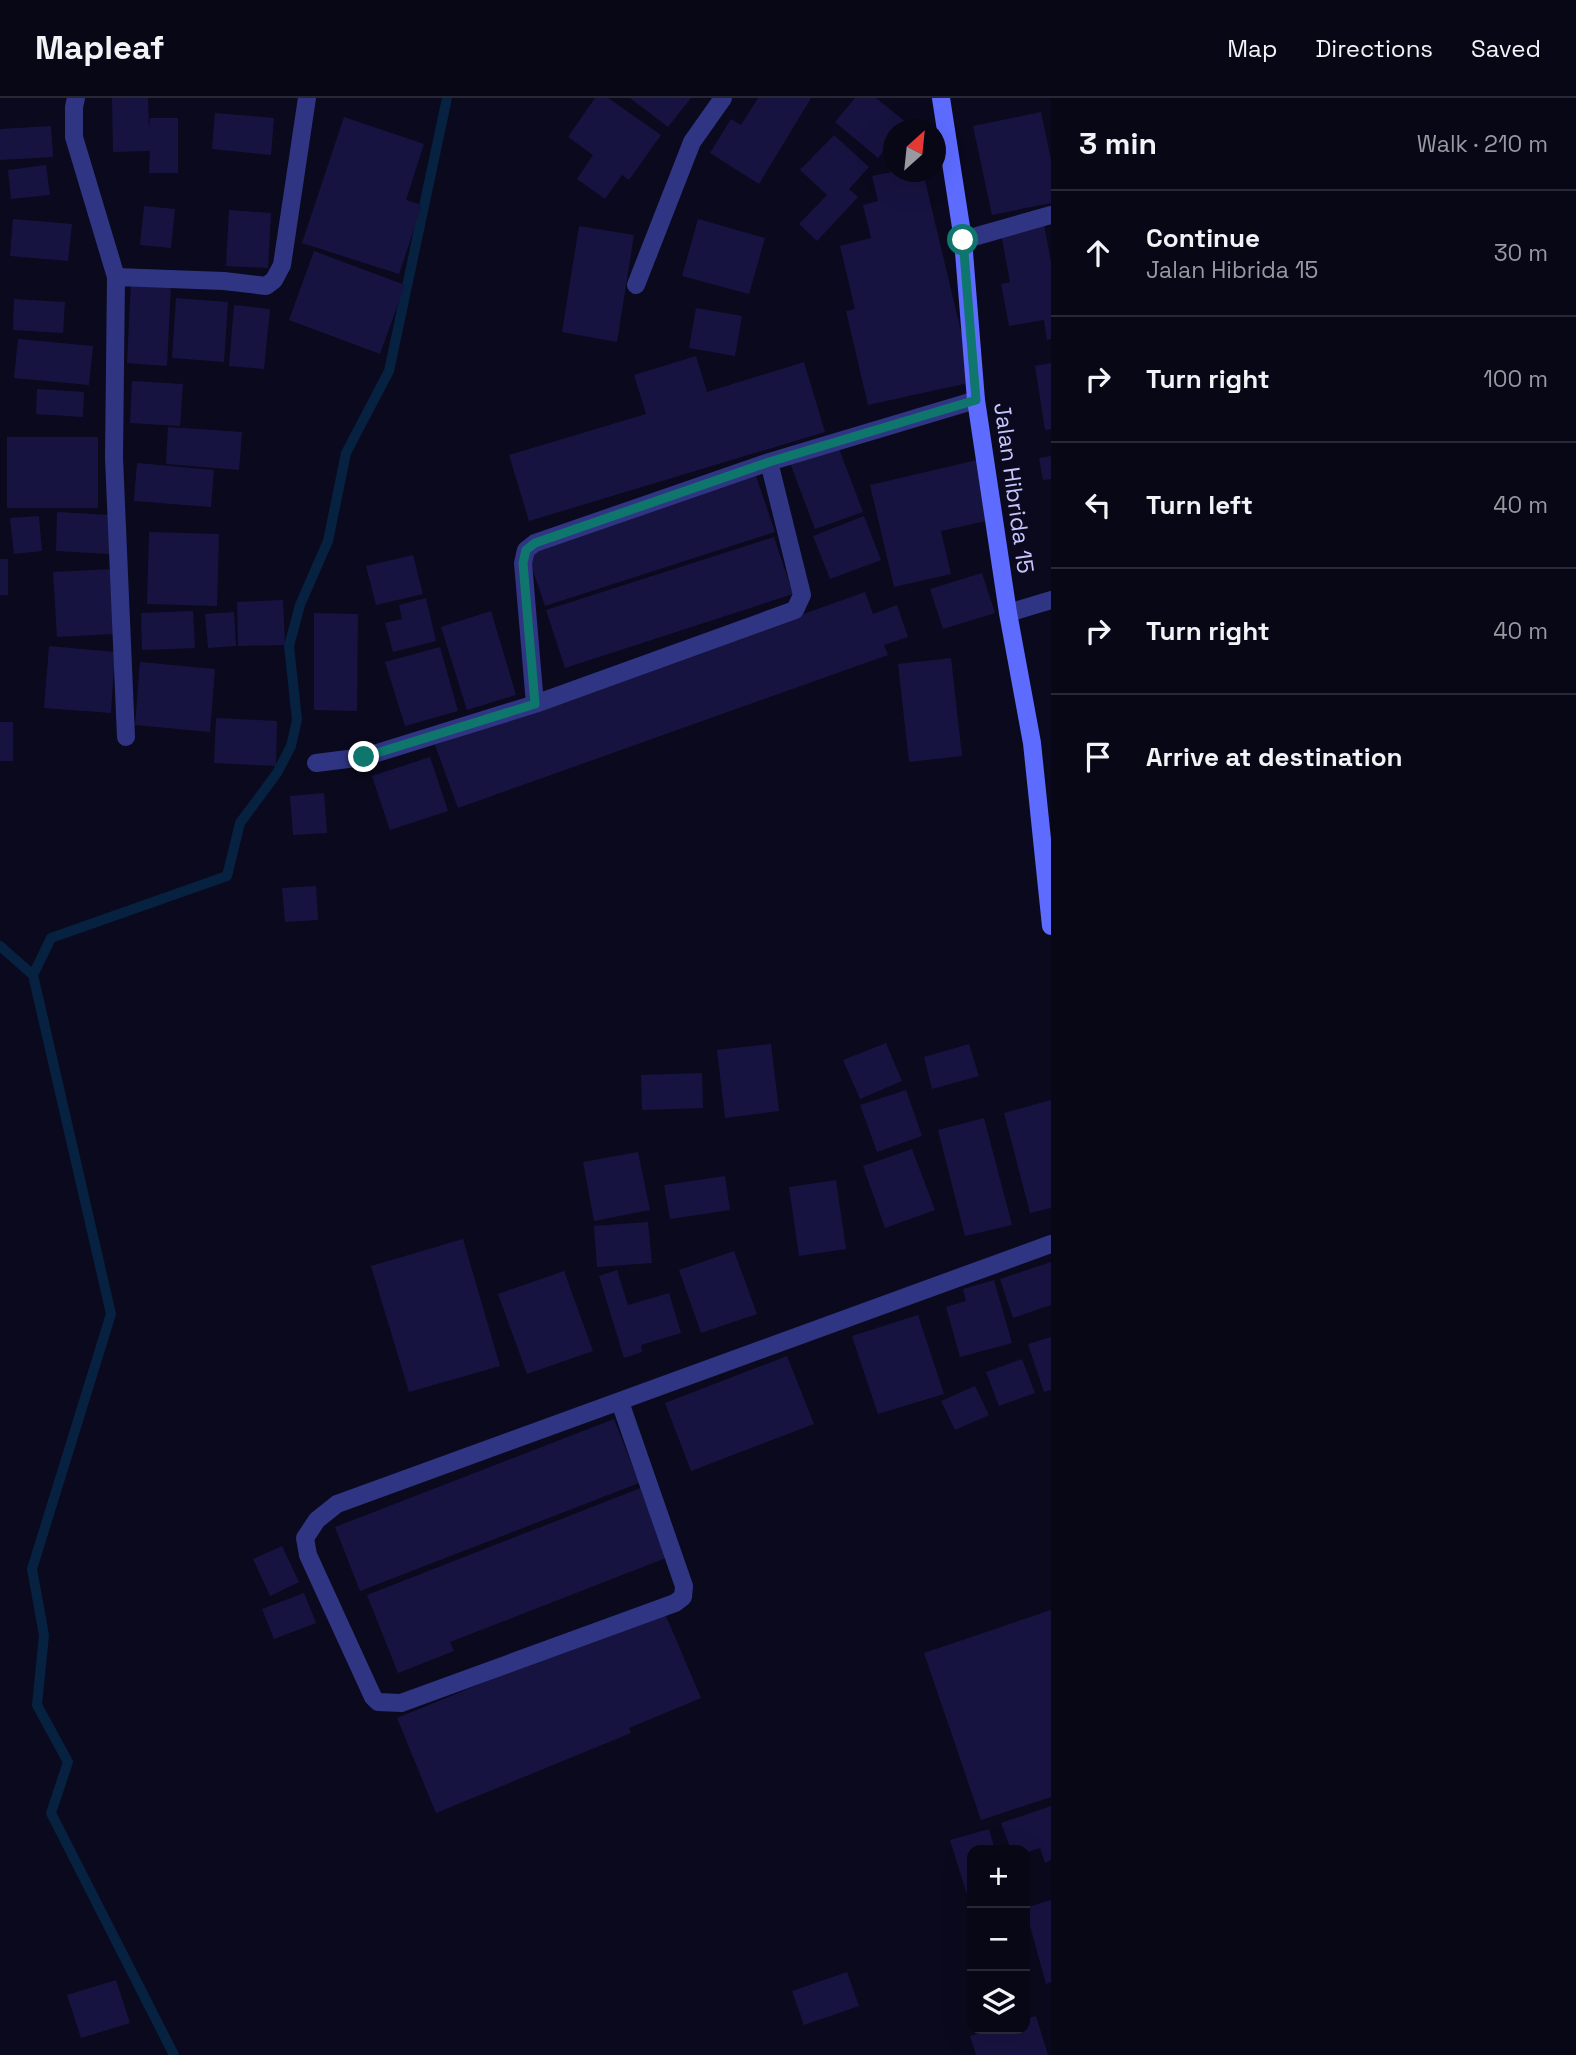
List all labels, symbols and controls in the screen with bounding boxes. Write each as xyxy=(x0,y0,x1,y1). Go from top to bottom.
text: Mapleaf xyxy=(35,27,164,69)
text: Map xyxy=(1227,33,1277,64)
text: Directions xyxy=(1315,33,1433,64)
text: Saved xyxy=(1471,33,1541,64)
north arrow xyxy=(883,119,946,182)
text: 3 min xyxy=(1079,124,1157,163)
text: Walk · 210 m xyxy=(1417,129,1548,159)
text: Continue xyxy=(1146,221,1260,255)
route start xyxy=(947,224,978,255)
icon: ahead xyxy=(1079,234,1117,272)
text: 30 m xyxy=(1494,238,1548,268)
text: Jalan Hibrida 15 xyxy=(1146,255,1318,285)
icon: right xyxy=(1079,360,1117,398)
text: Turn right xyxy=(1146,362,1270,396)
text: 100 m xyxy=(1483,364,1548,394)
street label: Jalan Hibrida 15 xyxy=(987,401,1041,575)
icon: left xyxy=(1079,486,1117,524)
text: Turn left xyxy=(1146,488,1253,522)
text: 40 m xyxy=(1493,490,1548,520)
icon: right xyxy=(1079,612,1117,650)
text: Turn right xyxy=(1146,614,1270,648)
text: 40 m xyxy=(1493,616,1548,646)
icon: arrive xyxy=(1079,738,1117,776)
text: Arrive at destination xyxy=(1146,740,1403,774)
route end xyxy=(348,741,379,772)
map controls xyxy=(967,1845,1030,2034)
button: + xyxy=(967,1845,1030,1908)
button: − xyxy=(967,1908,1030,1971)
button: layers xyxy=(967,1971,1030,2034)

